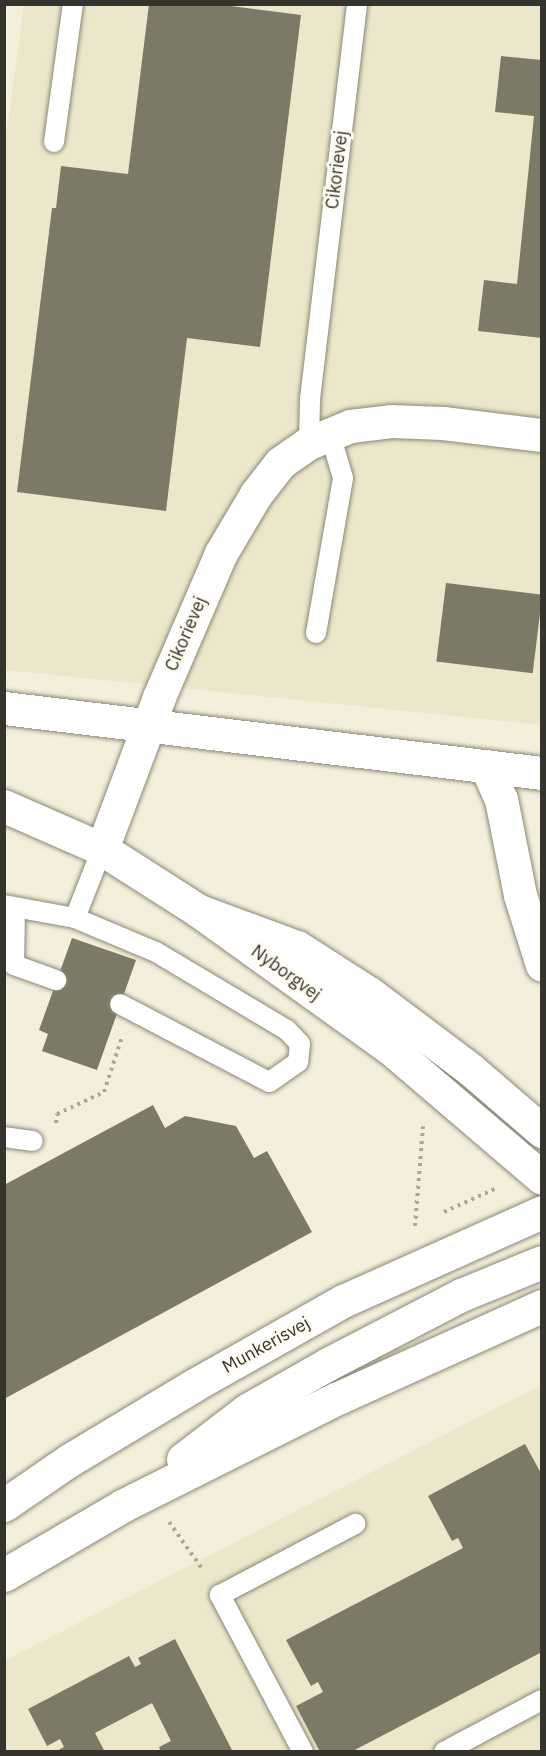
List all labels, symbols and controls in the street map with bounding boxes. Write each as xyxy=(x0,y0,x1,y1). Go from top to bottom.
street label: Cikorievej xyxy=(321,130,353,210)
street label: Cikorievej xyxy=(161,593,211,675)
street label: Nyborgvej xyxy=(247,940,325,1006)
street label: Munkerisvej xyxy=(218,1312,314,1378)

